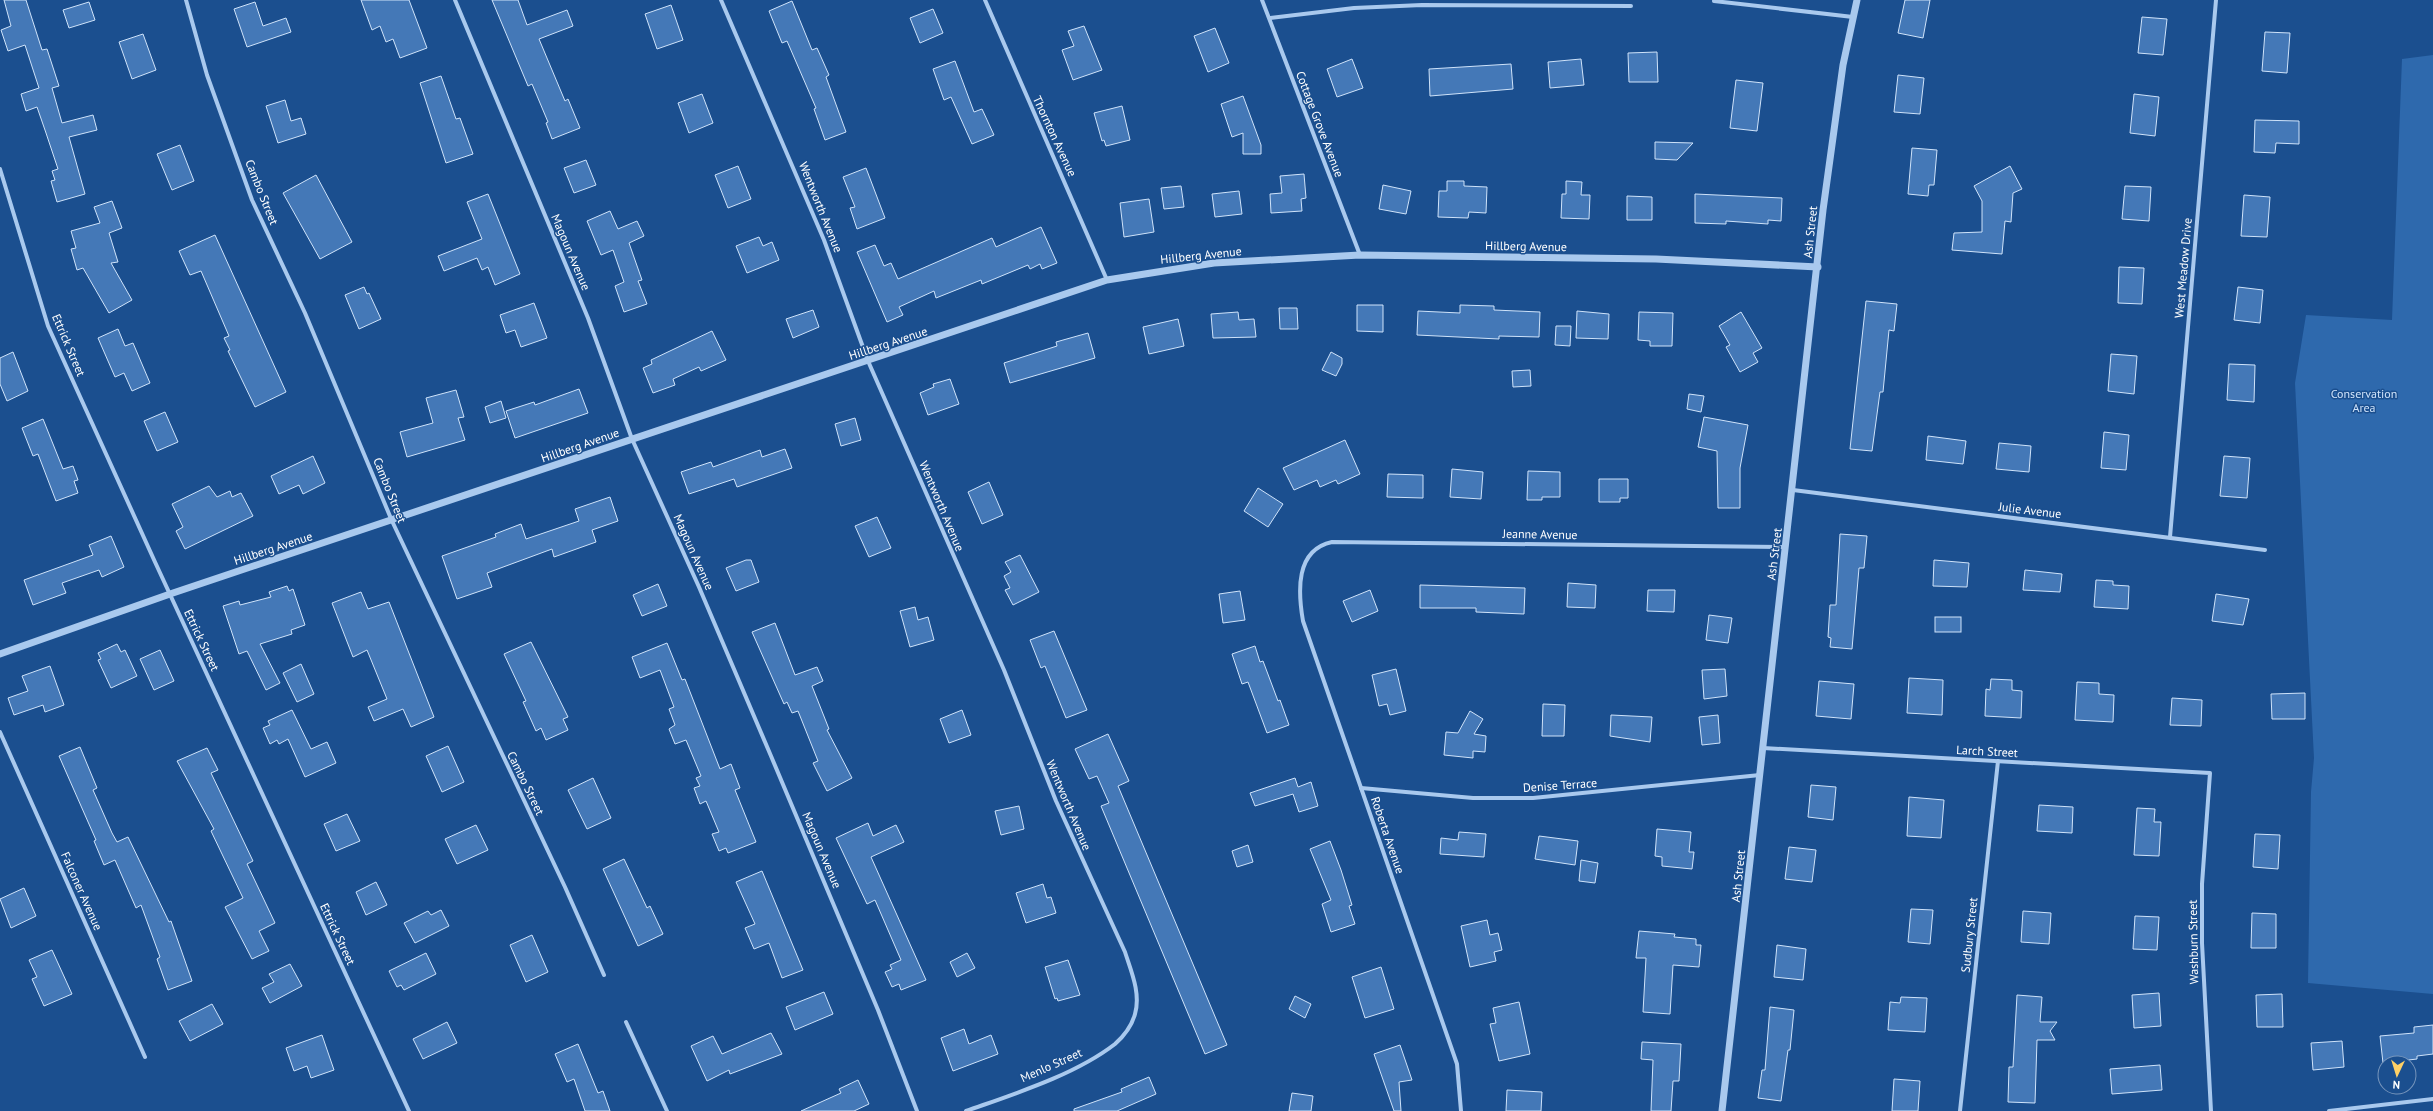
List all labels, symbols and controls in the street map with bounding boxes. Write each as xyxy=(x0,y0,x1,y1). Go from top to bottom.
street label: Cottage Grove Avenue xyxy=(1293,69,1347,179)
street label: Thornton Avenue xyxy=(1030,93,1080,179)
street label: Cambo Street xyxy=(242,157,282,227)
street label: Wentworth Avenue xyxy=(796,159,846,255)
street label: Ash Street xyxy=(1800,205,1820,259)
street label: Magoun Avenue xyxy=(548,211,594,293)
street label: West Meadow Drive xyxy=(2171,217,2195,319)
street label: Hillberg Avenue xyxy=(1485,238,1567,254)
street label: Hillberg Avenue xyxy=(1160,243,1242,267)
street label: Ettrick Street xyxy=(49,311,89,379)
street label: Hillberg Avenue xyxy=(847,323,929,363)
park label: Conservation Area xyxy=(2331,386,2397,415)
street label: Hillberg Avenue xyxy=(539,425,621,465)
street label: Cambo Street xyxy=(370,455,410,525)
street label: Wentworth Avenue xyxy=(916,459,968,553)
street label: Julie Avenue xyxy=(1997,499,2062,521)
street label: Magoun Avenue xyxy=(671,512,717,592)
street label: Jeanne Avenue xyxy=(1501,526,1578,542)
street label: Ash Street xyxy=(1763,527,1785,581)
street label: Hillberg Avenue xyxy=(232,528,314,568)
street label: Ettrick Street xyxy=(181,607,223,673)
street label: Larch Street xyxy=(1956,742,2018,760)
street label: Cambo Street xyxy=(504,749,548,817)
street label: Wentworth Avenue xyxy=(1043,758,1095,852)
street label: Denise Terrace xyxy=(1522,775,1598,795)
street label: Roberta Avenue xyxy=(1368,795,1408,875)
street label: Magoun Avenue xyxy=(799,809,845,891)
street label: Falconer Avenue xyxy=(58,849,106,933)
street label: Ash Street xyxy=(1728,849,1748,903)
street label: Sudbury Street xyxy=(1958,897,1980,973)
street label: Washburn Street xyxy=(2185,900,2201,984)
street label: Ettrick Street xyxy=(317,901,359,967)
street label: Menlo Street xyxy=(1018,1045,1084,1085)
north arrow xyxy=(2377,1055,2417,1095)
text: N xyxy=(2392,1078,2400,1092)

